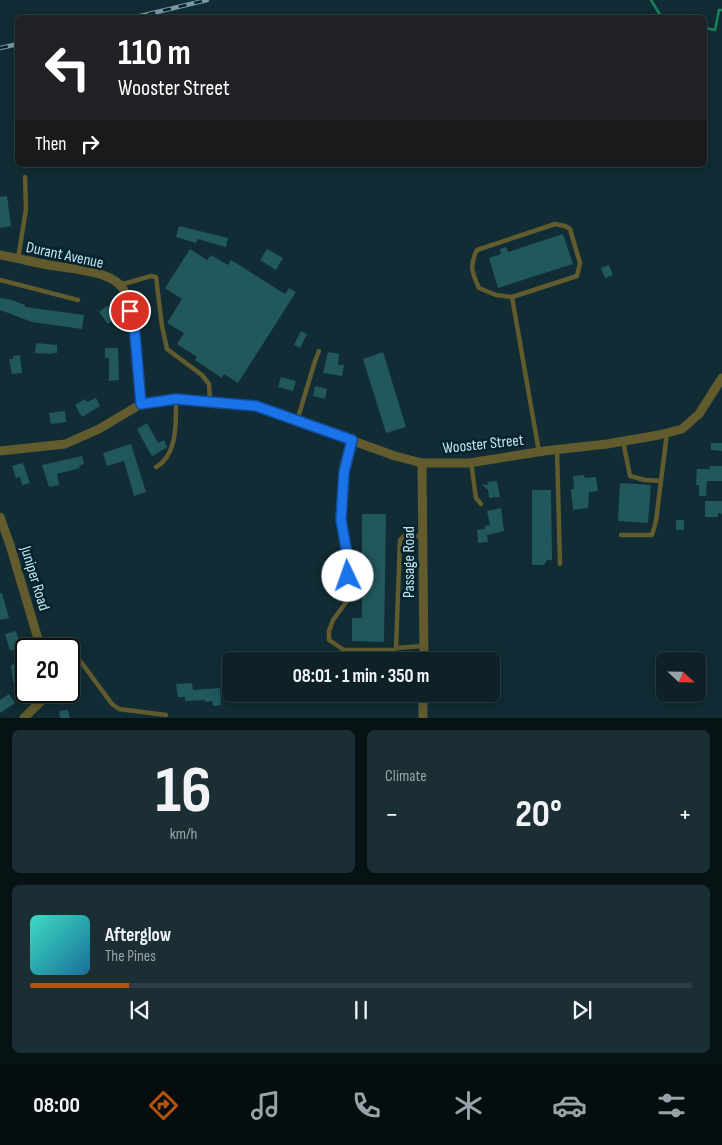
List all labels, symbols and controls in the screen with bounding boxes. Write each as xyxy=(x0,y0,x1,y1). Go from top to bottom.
text: 110 m xyxy=(118,32,191,75)
icon: left xyxy=(35,35,100,100)
text: Wooster Street xyxy=(118,75,230,102)
icon: right xyxy=(76,130,104,158)
text: Then xyxy=(35,133,66,156)
street label: Durant Avenue xyxy=(24,238,105,273)
pin xyxy=(109,290,151,332)
icon: arrive xyxy=(116,297,144,325)
street label: Wooster Street xyxy=(442,431,525,458)
street label: Passage Road xyxy=(400,526,419,598)
street label: Juniper Road xyxy=(15,543,53,613)
position arrow xyxy=(321,549,373,601)
speed limit sign: 20 xyxy=(15,638,80,703)
north arrow xyxy=(656,652,706,702)
map controls xyxy=(656,652,706,702)
text: 08:01 · 1 min · 350 m xyxy=(293,665,429,688)
text: 16 xyxy=(155,753,212,831)
text: Climate xyxy=(385,767,427,786)
text: 20° xyxy=(515,792,562,837)
text: − xyxy=(385,798,399,831)
text: + xyxy=(678,798,692,831)
text: km/h xyxy=(170,825,197,844)
text: Afterglow xyxy=(105,924,171,947)
text: The Pines xyxy=(105,947,156,966)
icon: previous xyxy=(126,996,154,1024)
icon: pause xyxy=(347,996,375,1024)
icon: next xyxy=(568,996,596,1024)
icon: directions xyxy=(146,1088,181,1123)
icon: music xyxy=(248,1088,283,1123)
icon: phone xyxy=(349,1088,384,1123)
icon: climate xyxy=(451,1088,486,1123)
icon: car xyxy=(552,1088,587,1123)
icon: filters xyxy=(654,1088,689,1123)
text: 08:00 xyxy=(33,1092,80,1119)

